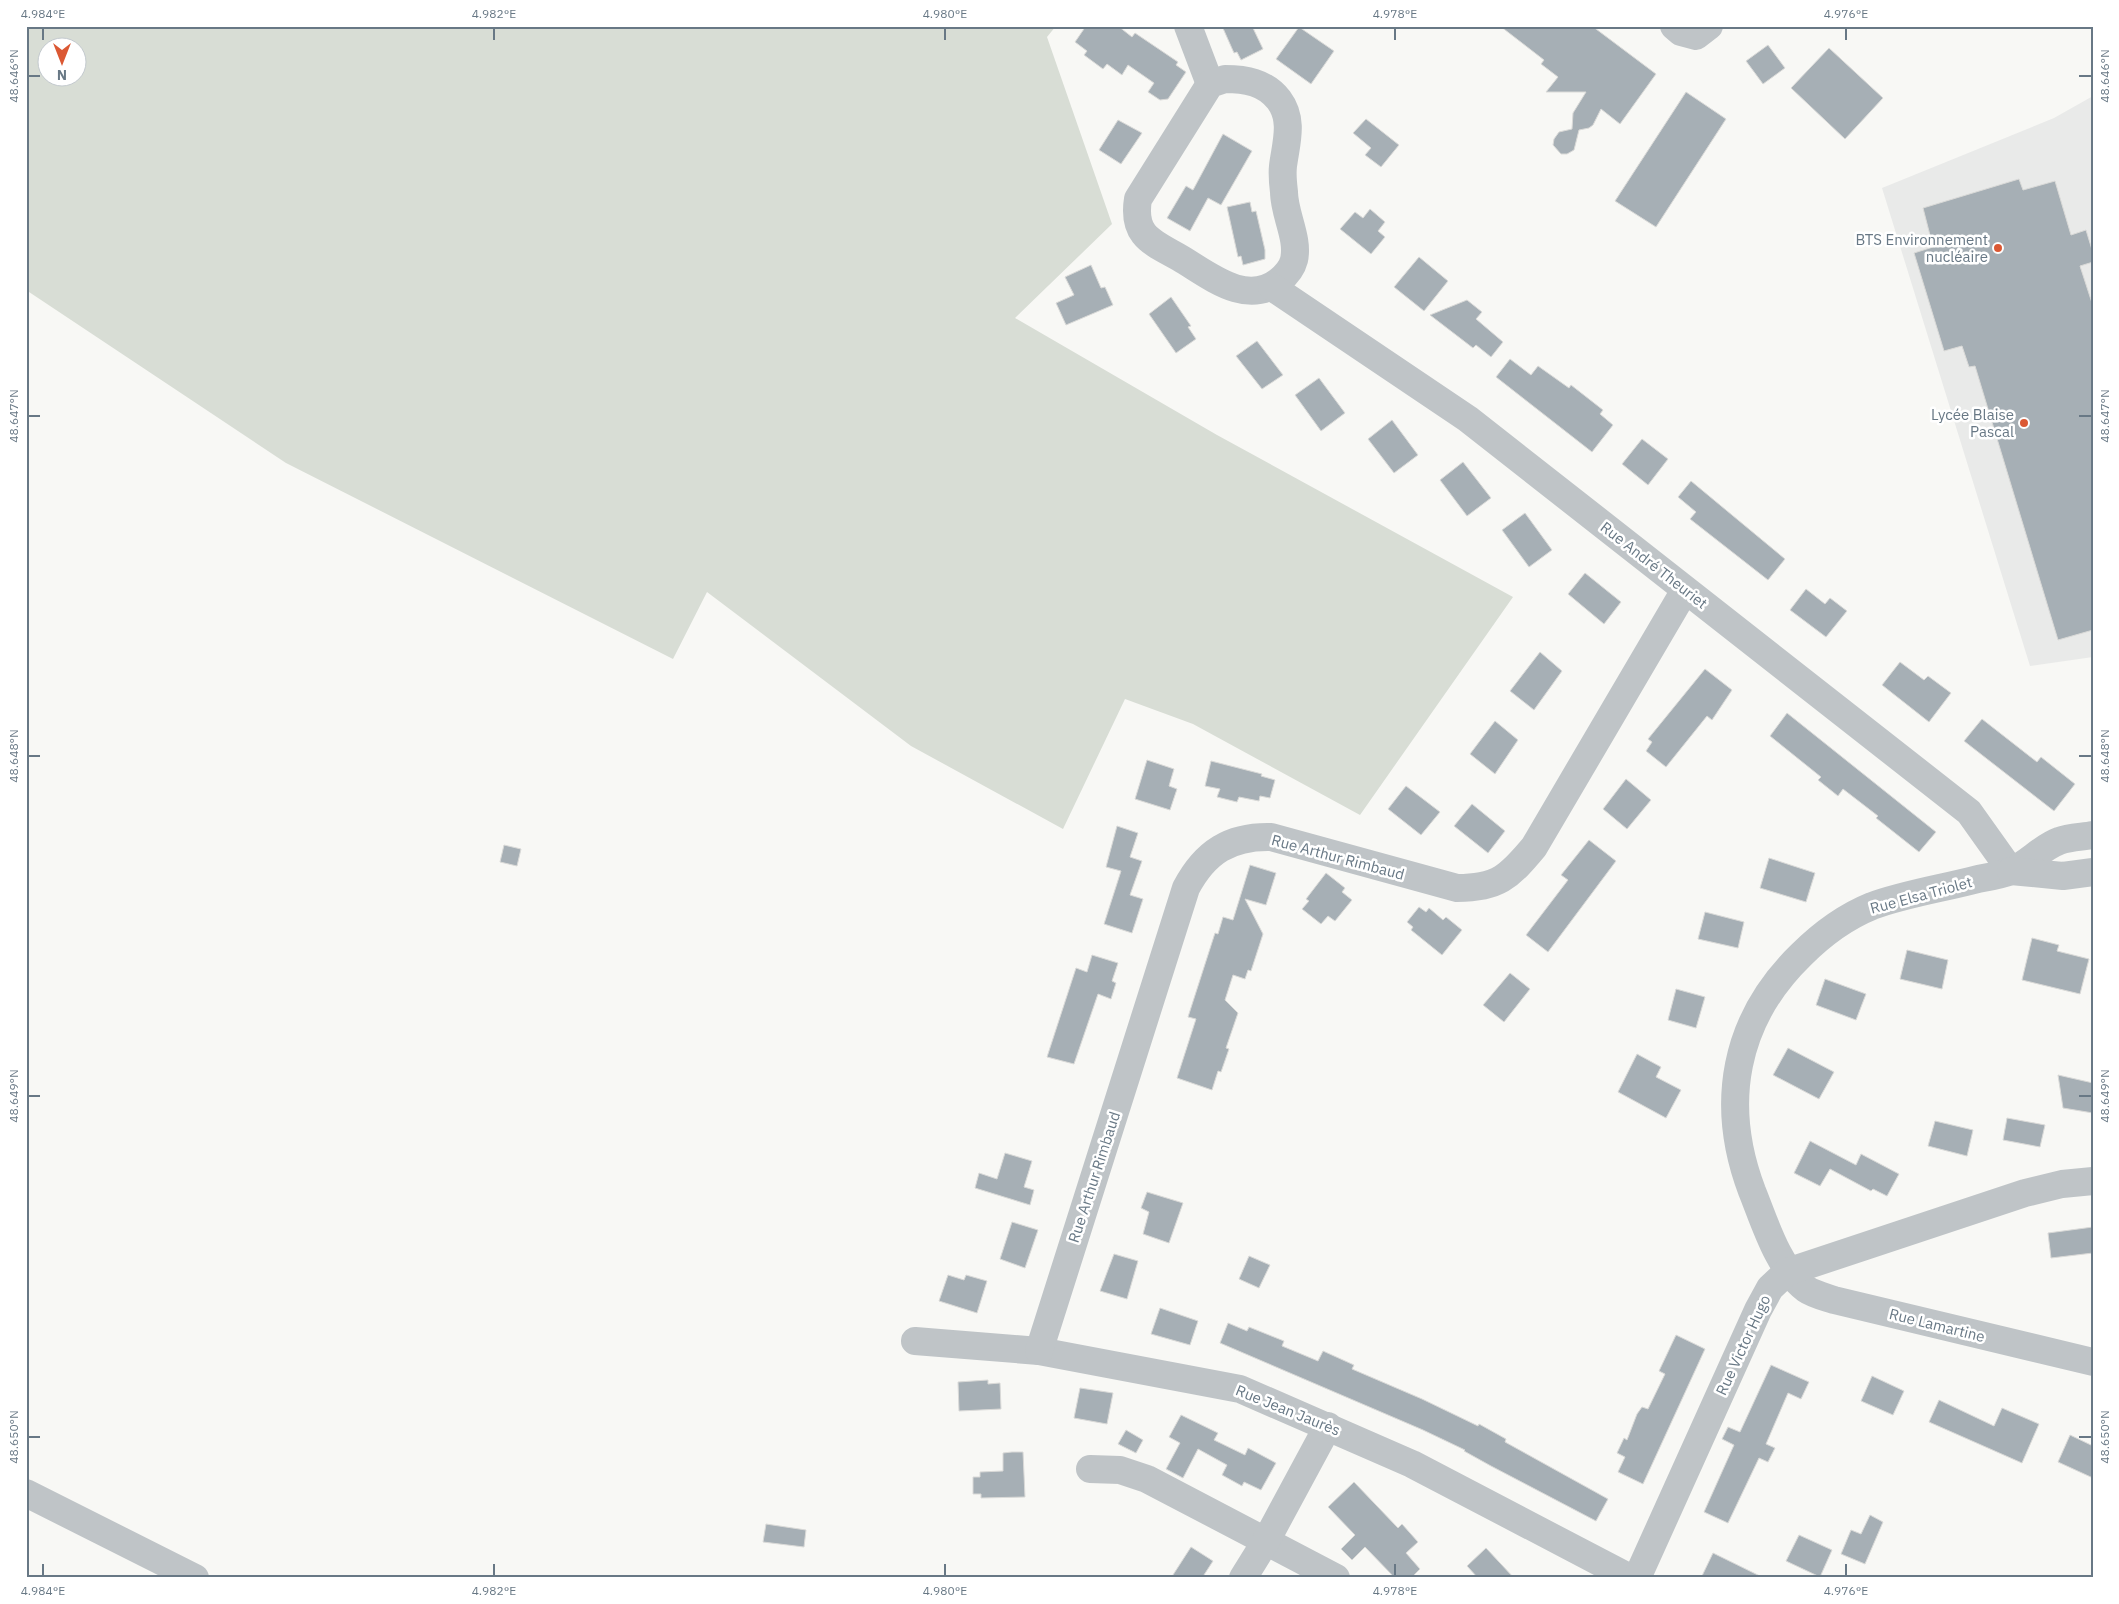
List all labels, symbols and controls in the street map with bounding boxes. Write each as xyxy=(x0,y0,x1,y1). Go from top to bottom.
text: 4.984°E xyxy=(21,6,65,21)
text: 4.982°E xyxy=(472,6,516,21)
text: 4.980°E xyxy=(923,6,967,21)
text: 4.978°E xyxy=(1373,6,1417,21)
text: 4.976°E xyxy=(1824,6,1868,21)
north arrow xyxy=(38,38,88,88)
text: 48.646°N xyxy=(6,49,21,103)
text: 48.646°N xyxy=(2097,49,2112,103)
text: N xyxy=(57,66,67,84)
place label: BTS Environnement nucléaire xyxy=(1855,230,1988,266)
marker: BTS Environnement nucléaire xyxy=(1992,242,2004,254)
text: 48.647°N xyxy=(6,389,21,443)
text: 48.647°N xyxy=(2097,389,2112,443)
place label: Lycée Blaise Pascal xyxy=(1931,405,2014,441)
marker: Lycée Blaise Pascal xyxy=(2018,417,2030,429)
street label: Rue André Theuriet xyxy=(1597,517,1711,613)
text: 48.648°N xyxy=(6,729,21,783)
text: 48.648°N xyxy=(2097,729,2112,783)
street label: Rue Arthur Rimbaud xyxy=(1269,830,1407,884)
street label: Rue Elsa Triolet xyxy=(1868,872,1974,918)
text: 48.649°N xyxy=(6,1069,21,1123)
text: 48.649°N xyxy=(2097,1069,2112,1123)
street label: Rue Arthur Rimbaud xyxy=(1064,1109,1124,1245)
street label: Rue Victor Hugo xyxy=(1711,1292,1775,1398)
street label: Rue Lamartine xyxy=(1887,1304,1987,1346)
street label: Rue Jean Jaurès xyxy=(1233,1380,1343,1440)
text: 48.650°N xyxy=(6,1410,21,1464)
text: 48.650°N xyxy=(2097,1410,2112,1464)
text: 4.984°E xyxy=(21,1583,65,1598)
text: 4.982°E xyxy=(472,1583,516,1598)
text: 4.980°E xyxy=(923,1583,967,1598)
text: 4.978°E xyxy=(1373,1583,1417,1598)
text: 4.976°E xyxy=(1824,1583,1868,1598)

